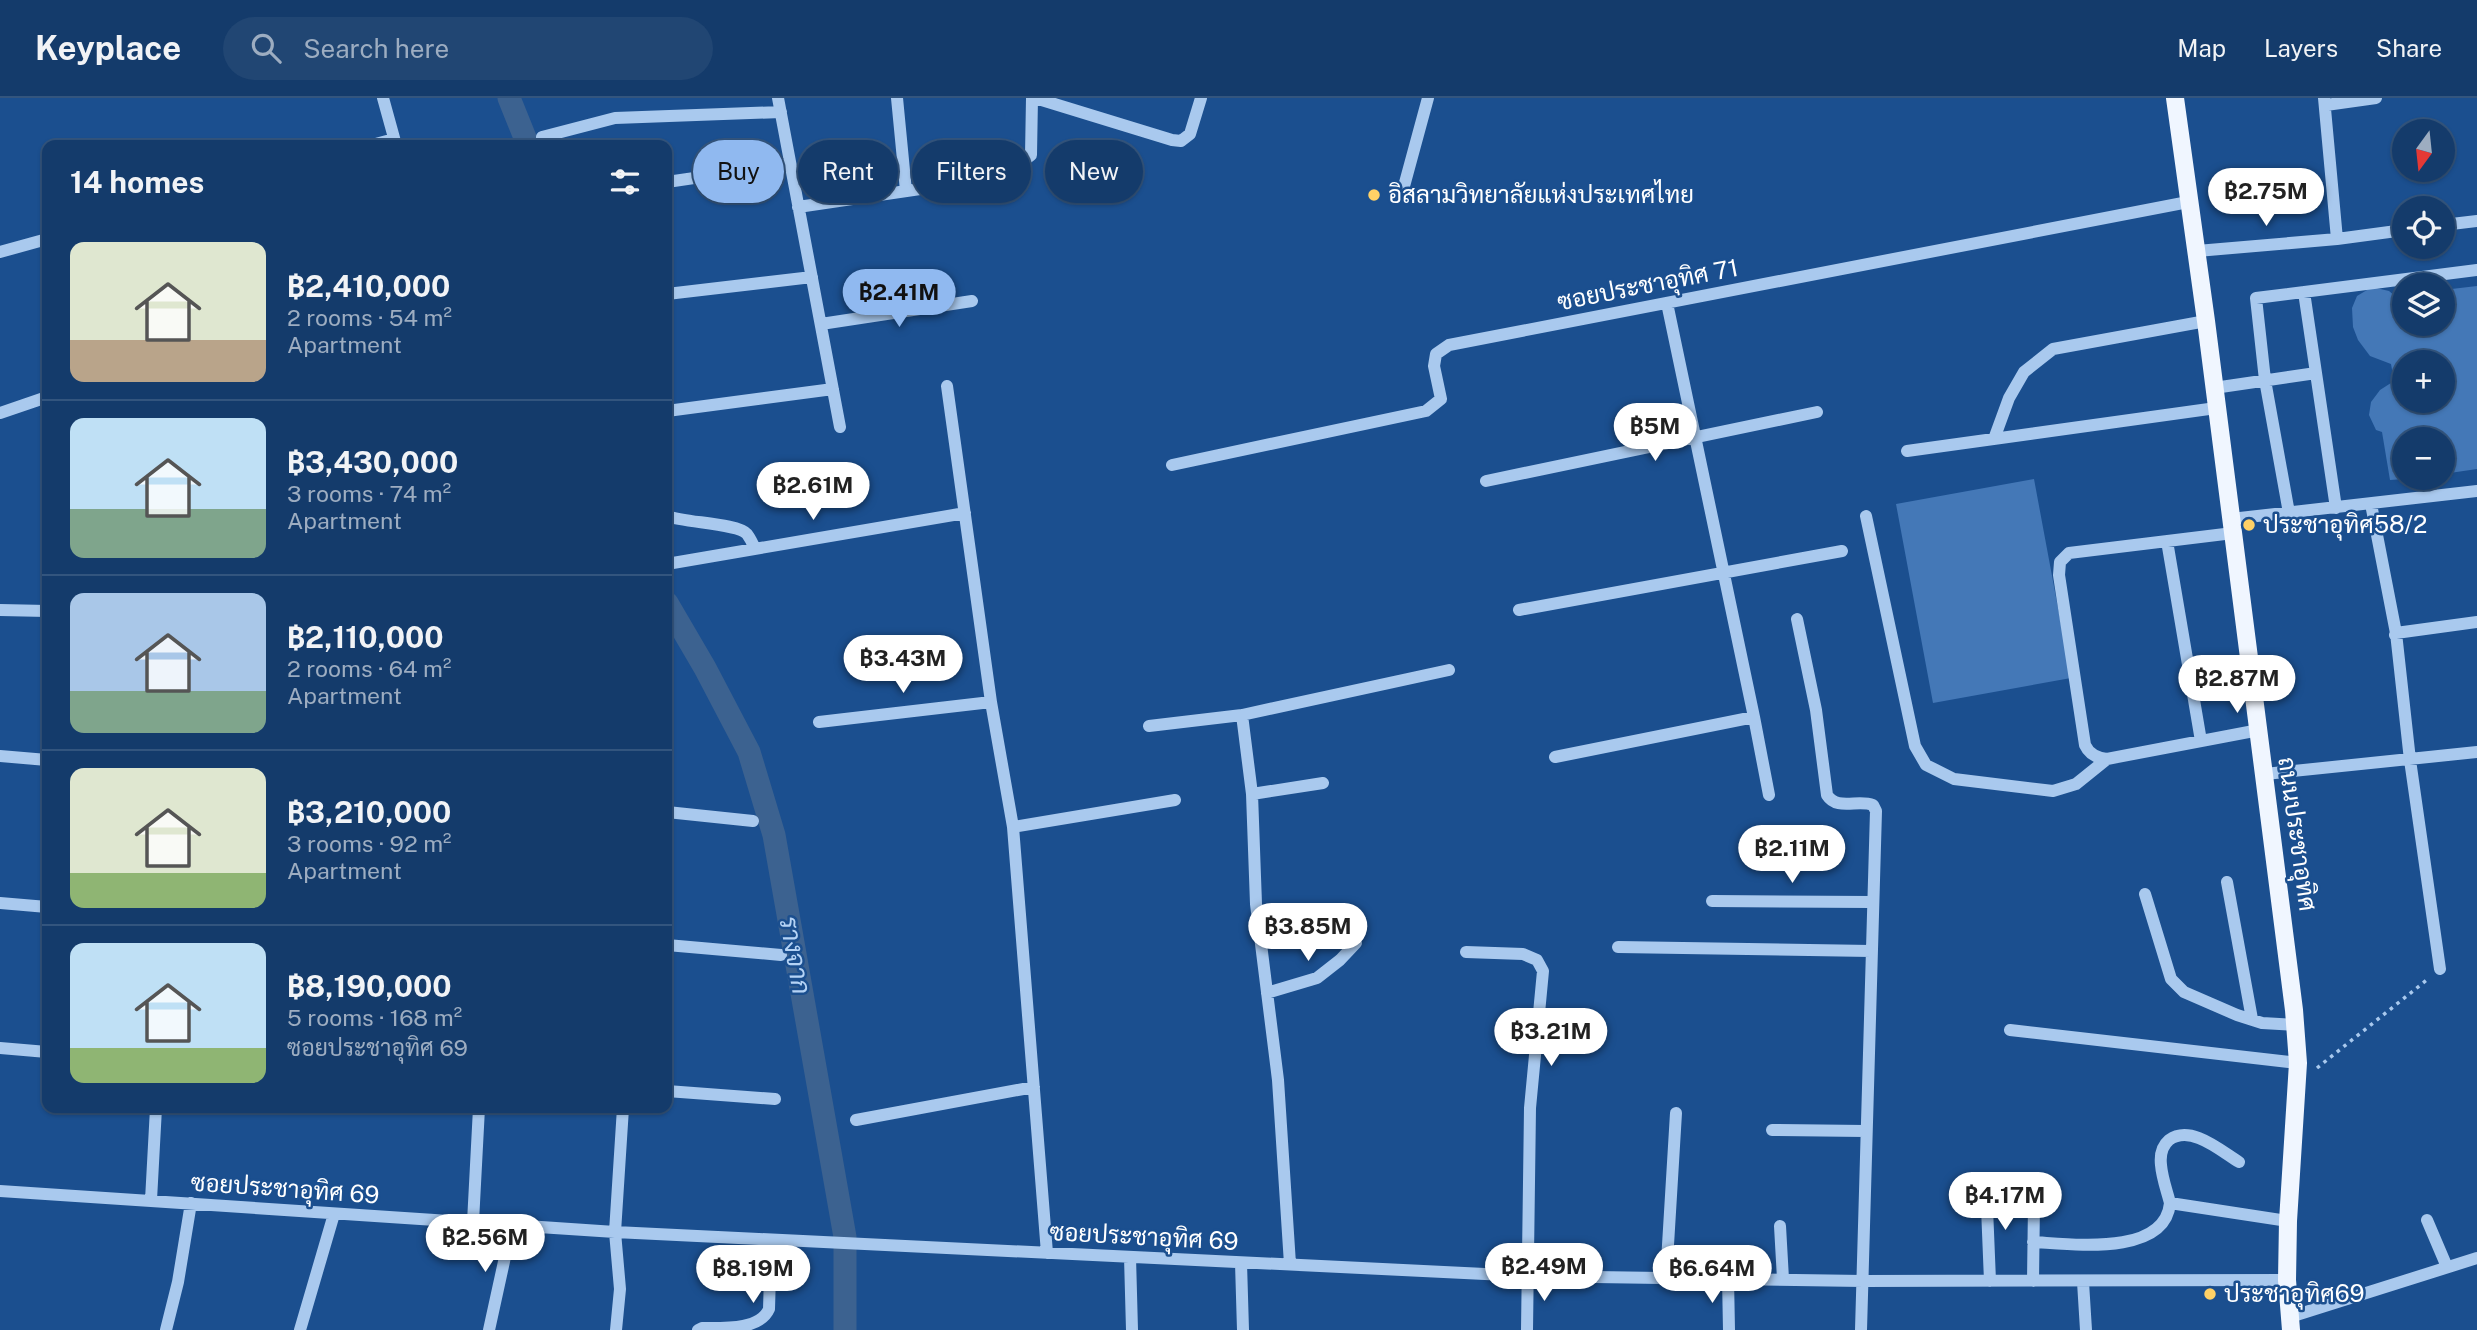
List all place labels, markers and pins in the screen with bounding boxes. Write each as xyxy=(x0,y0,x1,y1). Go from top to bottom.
pin: ฿2.75M xyxy=(2209,169,2323,228)
place label: อิสลามวิทยาลัยแห่งประเทศไทย xyxy=(1388,179,1694,208)
marker: อิสลามวิทยาลัยแห่งประเทศไทย xyxy=(1366,187,1382,203)
pin: ฿2.41M xyxy=(842,270,956,329)
pin: ฿5M xyxy=(1621,404,1689,463)
pin: ฿2.61M xyxy=(756,462,870,522)
place label: ประชาอุทิศ58/2 xyxy=(2263,510,2427,541)
marker: ประชาอุทิศ58/2 xyxy=(2241,517,2257,533)
pin: ฿3.43M xyxy=(846,636,960,695)
pin: ฿2.87M xyxy=(2180,656,2294,715)
pin: ฿2.11M xyxy=(1735,826,1849,885)
pin: ฿3.85M xyxy=(1251,904,1365,963)
pin: ฿3.21M xyxy=(1494,1009,1608,1068)
pin: ฿4.17M xyxy=(1948,1172,2062,1232)
pin: ฿2.56M xyxy=(428,1214,542,1274)
pin: ฿2.49M xyxy=(1487,1244,1601,1303)
pin: ฿8.19M xyxy=(696,1246,810,1305)
pin: ฿6.64M xyxy=(1655,1246,1769,1305)
place label: ประชาอุทิศ69 xyxy=(2224,1279,2364,1310)
marker: ประชาอุทิศ69 xyxy=(2202,1286,2218,1302)

